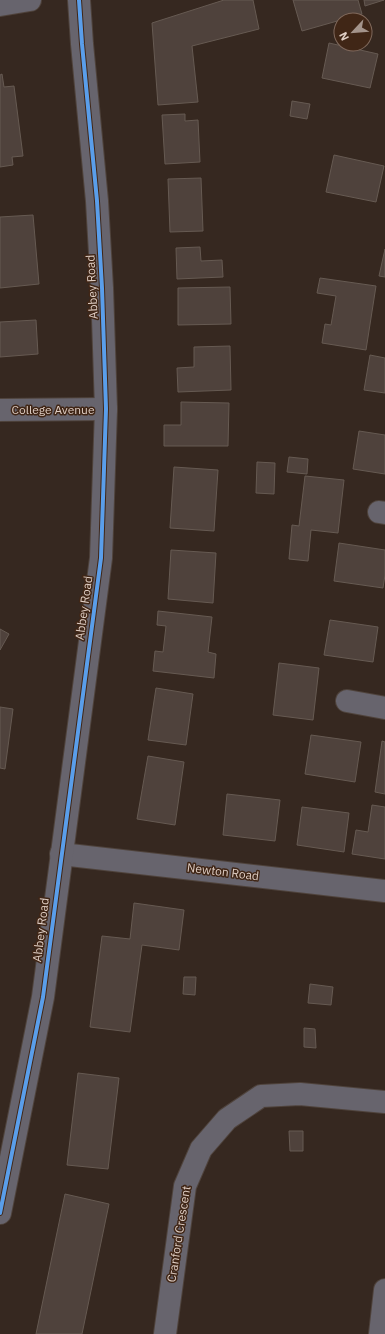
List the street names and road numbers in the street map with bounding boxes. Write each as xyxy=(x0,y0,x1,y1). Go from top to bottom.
street label: Abbey Road xyxy=(82,254,101,320)
street label: College Avenue xyxy=(12,402,95,417)
street label: Abbey Road xyxy=(72,575,95,641)
street label: Newton Road xyxy=(186,860,260,883)
street label: Abbey Road xyxy=(29,897,52,963)
street label: Cranford Crescent xyxy=(163,1185,194,1283)

